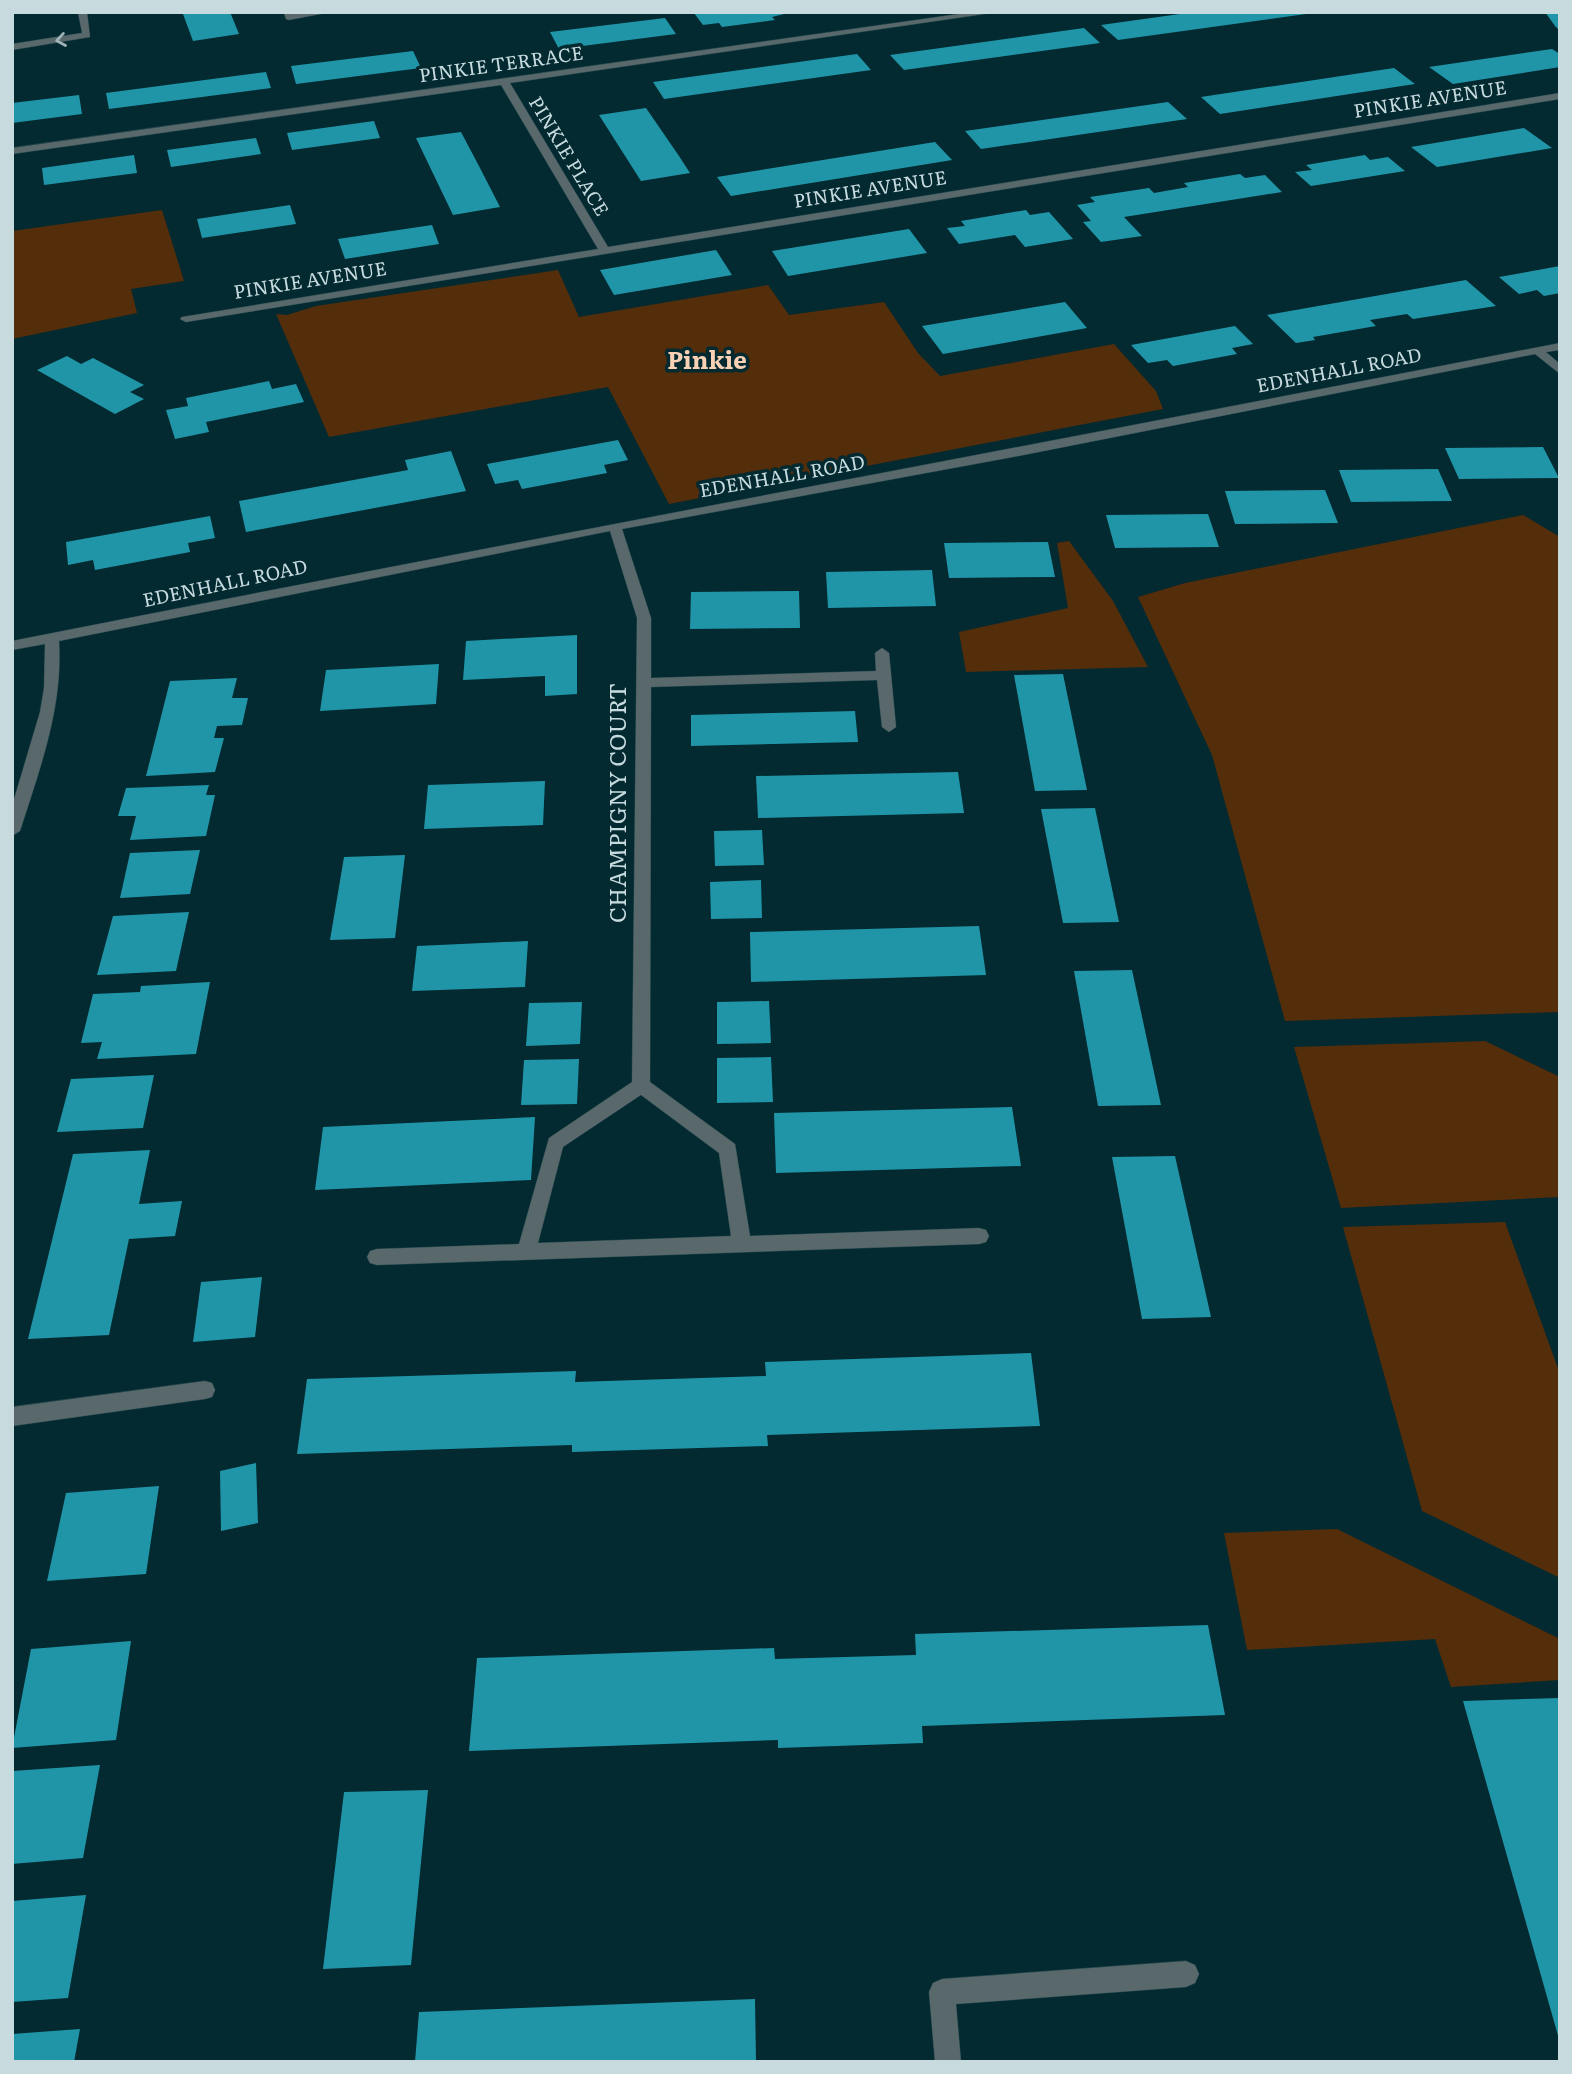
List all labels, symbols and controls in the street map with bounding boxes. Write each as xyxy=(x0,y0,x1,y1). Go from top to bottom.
one-way arrow xyxy=(55,32,67,47)
street label: PINKIE TERRACE xyxy=(417,38,585,88)
street label: PINKIE AVENUE xyxy=(1351,72,1508,124)
street label: PINKIE PLACE xyxy=(523,90,617,221)
street label: PINKIE AVENUE xyxy=(791,162,948,214)
street label: PINKIE AVENUE xyxy=(231,253,388,305)
street label: EDENHALL ROAD xyxy=(1254,339,1424,399)
district label: Pinkie xyxy=(667,341,747,376)
street label: EDENHALL ROAD xyxy=(697,447,867,503)
street label: EDENHALL ROAD xyxy=(140,551,310,613)
street label: CHAMPIGNY COURT xyxy=(599,683,633,923)

